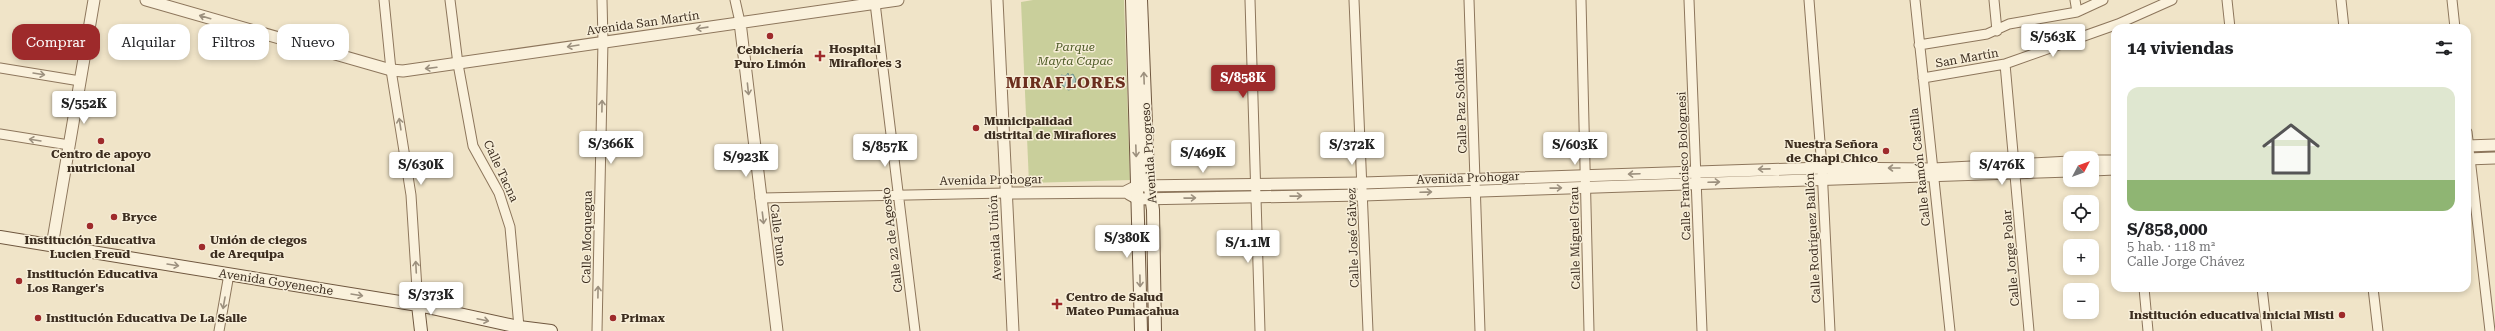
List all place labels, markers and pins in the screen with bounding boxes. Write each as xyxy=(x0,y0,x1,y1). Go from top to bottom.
pin: S/563K xyxy=(2020,24,2086,58)
marker: Cebichería Puro Limón xyxy=(765,31,775,41)
place label: Hospital Miraflores 3 xyxy=(829,42,902,70)
place label: Cebichería Puro Limón xyxy=(734,43,806,71)
marker: Hospital Miraflores 3 xyxy=(814,50,826,62)
pin: S/858K xyxy=(1210,65,1276,99)
pin: S/552K xyxy=(51,91,117,125)
place label: Municipalidad distrital de Miraflores xyxy=(984,114,1116,142)
marker: Municipalidad distrital de Miraflores xyxy=(971,123,981,133)
pin: S/366K xyxy=(578,131,644,165)
pin: S/372K xyxy=(1319,132,1385,166)
pin: S/603K xyxy=(1542,132,1608,166)
pin: S/857K xyxy=(852,134,918,168)
marker: Centro de apoyo nutricional xyxy=(96,136,106,146)
place label: Nuestra Señora de Chapi Chico xyxy=(1785,137,1878,165)
pin: S/469K xyxy=(1170,140,1236,174)
pin: S/923K xyxy=(713,144,779,178)
marker: Nuestra Señora de Chapi Chico xyxy=(1881,146,1891,156)
place label: Centro de apoyo nutricional xyxy=(51,147,151,175)
pin: S/630K xyxy=(388,152,454,186)
pin: S/476K xyxy=(1969,152,2035,186)
place label: Bryce xyxy=(122,210,157,224)
marker: Bryce xyxy=(109,212,119,222)
marker: Institución Educativa Lucien Freud xyxy=(85,221,95,231)
pin: S/380K xyxy=(1094,225,1160,259)
pin: S/1.1M xyxy=(1215,230,1281,264)
place label: Institución Educativa Lucien Freud xyxy=(25,233,155,261)
place label: Unión de ciegos de Arequipa xyxy=(210,233,307,261)
marker: Unión de ciegos de Arequipa xyxy=(197,242,207,252)
place label: Institución Educativa Los Ranger's xyxy=(27,267,158,295)
marker: Institución Educativa Los Ranger's xyxy=(14,276,24,286)
pin: S/373K xyxy=(398,282,464,316)
place label: Centro de Salud Mateo Pumacahua xyxy=(1066,290,1179,318)
marker: Centro de Salud Mateo Pumacahua xyxy=(1051,298,1063,310)
place label: Institución educativa inicial Misti xyxy=(2129,308,2334,322)
marker: Institución educativa inicial Misti xyxy=(2337,310,2347,320)
place label: Institución Educativa De La Salle xyxy=(46,311,247,325)
place label: Primax xyxy=(621,311,665,325)
marker: Institución Educativa De La Salle xyxy=(33,313,43,323)
marker: Primax xyxy=(608,313,618,323)

